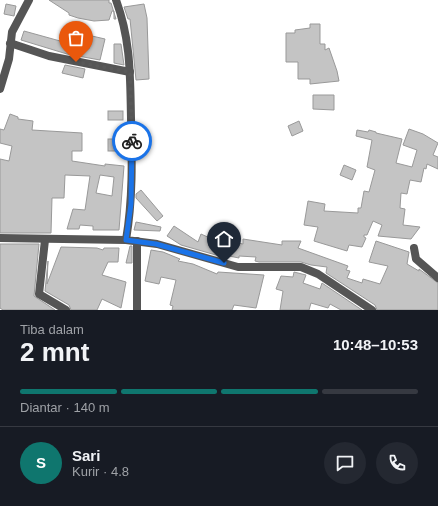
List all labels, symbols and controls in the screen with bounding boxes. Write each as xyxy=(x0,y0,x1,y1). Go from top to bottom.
pin xyxy=(59,21,93,62)
icon: bag xyxy=(65,27,87,49)
courier xyxy=(112,121,152,161)
icon: bike xyxy=(121,130,143,152)
pin xyxy=(207,222,241,263)
icon: home xyxy=(213,228,235,250)
text: Tiba dalam xyxy=(20,322,84,337)
text: 10:48–10:53 xyxy=(333,336,418,353)
text: 2 mnt xyxy=(20,337,89,367)
text: Diantar · 140 m xyxy=(20,400,110,415)
button: chat xyxy=(324,442,366,484)
button: phone xyxy=(376,442,418,484)
text: Sari xyxy=(72,447,100,464)
text: S xyxy=(36,454,46,471)
text: Kurir · 4.8 xyxy=(72,464,129,479)

